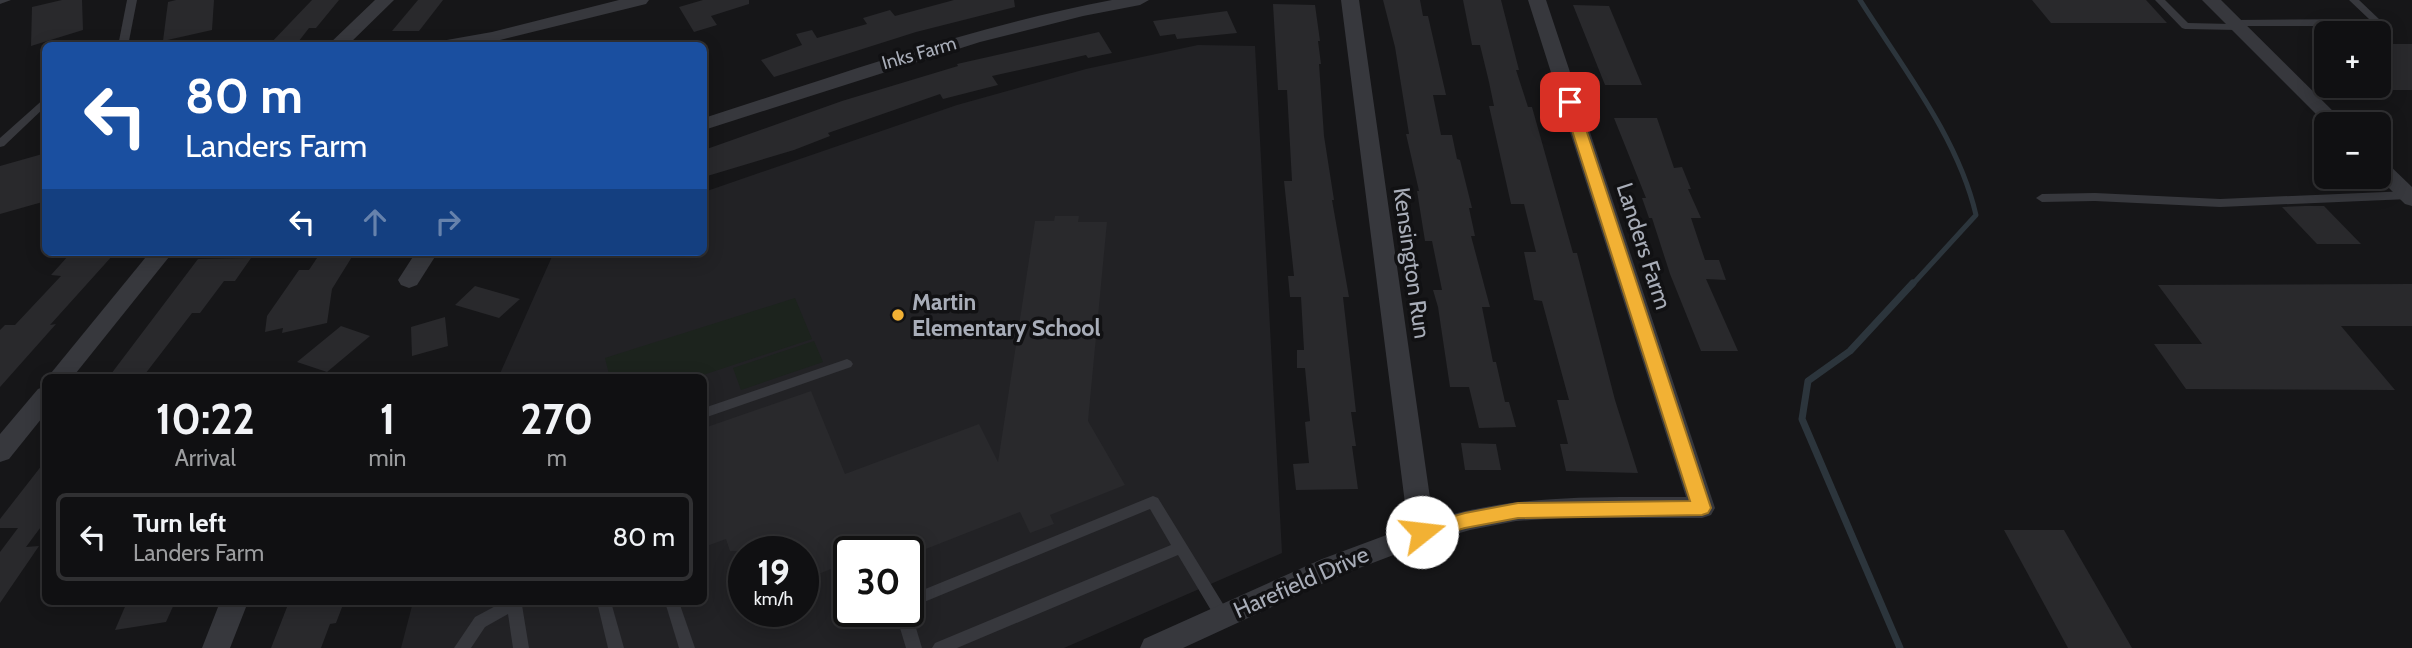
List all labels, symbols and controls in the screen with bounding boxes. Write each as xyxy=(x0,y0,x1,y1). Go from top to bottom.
map controls xyxy=(2314,21,2391,189)
button: + xyxy=(2314,21,2391,98)
street label: Inks Farm xyxy=(879,31,959,75)
text: 80 m xyxy=(185,66,303,125)
icon: left xyxy=(70,70,161,161)
pin xyxy=(1540,72,1600,132)
icon: arrive xyxy=(1551,83,1589,121)
button: − xyxy=(2314,112,2391,189)
text: Landers Farm xyxy=(185,126,367,165)
street label: Landers Farm xyxy=(1610,179,1678,313)
street label: Kensington Run xyxy=(1388,186,1436,340)
icon: left xyxy=(283,203,321,241)
icon: ahead xyxy=(356,203,394,241)
icon: right xyxy=(429,203,467,241)
place label: Martin Elementary School xyxy=(912,288,1100,342)
marker: Martin Elementary School xyxy=(890,307,906,323)
text: 10:22 xyxy=(156,393,255,445)
text: 1 xyxy=(380,393,395,445)
text: 270 xyxy=(520,393,593,445)
text: Arrival xyxy=(175,444,236,472)
text: min xyxy=(369,444,406,472)
text: m xyxy=(547,444,567,472)
position arrow xyxy=(1385,495,1459,569)
text: Turn left xyxy=(133,507,226,539)
icon: left xyxy=(74,518,112,556)
text: 80 m xyxy=(612,521,675,553)
speed limit sign: 30 xyxy=(833,536,924,627)
text: Landers Farm xyxy=(133,539,264,567)
street label: Harefield Drive xyxy=(1229,540,1373,624)
text: 19 xyxy=(757,551,790,594)
text: km/h xyxy=(754,588,793,610)

